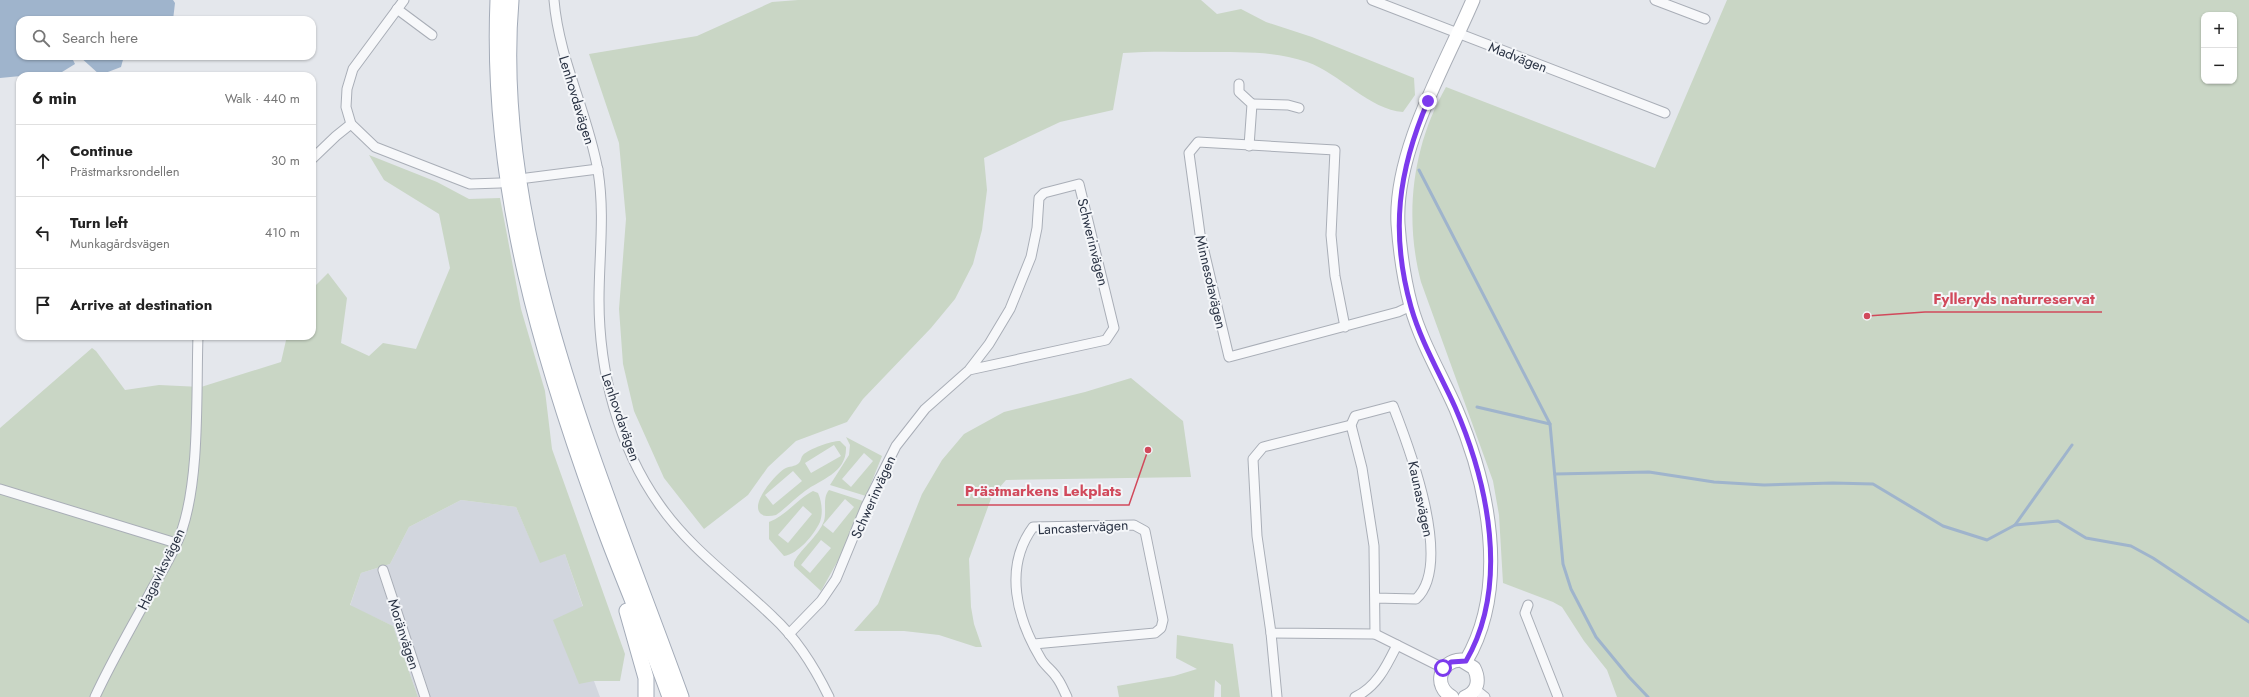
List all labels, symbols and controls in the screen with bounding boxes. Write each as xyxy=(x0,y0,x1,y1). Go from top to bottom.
map controls xyxy=(2201,12,2237,84)
button: + xyxy=(2201,12,2237,48)
search box xyxy=(16,16,316,60)
icon: search xyxy=(30,27,52,49)
text: Search here xyxy=(62,27,138,49)
street label: Madvägen xyxy=(1486,37,1550,77)
button: − xyxy=(2201,48,2237,84)
street label: Lenhovdavägen xyxy=(554,53,600,147)
text: 6 min xyxy=(32,86,77,110)
text: Walk · 440 m xyxy=(225,89,300,108)
route end xyxy=(1419,92,1437,110)
text: Continue xyxy=(70,140,133,162)
icon: ahead xyxy=(32,150,54,172)
text: 30 m xyxy=(271,151,300,170)
text: Prästmarksrondellen xyxy=(70,162,180,181)
street label: Schwerinvägen xyxy=(1072,196,1114,288)
text: Turn left xyxy=(70,212,128,234)
icon: left xyxy=(32,222,54,244)
text: 410 m xyxy=(265,223,300,242)
street label: Minnesotavägen xyxy=(1190,233,1232,331)
text: Munkagårdsvägen xyxy=(70,234,170,253)
callout: Fylleryds naturreservat xyxy=(1925,285,2102,312)
text: Fylleryds naturreservat xyxy=(1933,288,2095,310)
icon: arrive xyxy=(32,294,54,316)
text: Arrive at destination xyxy=(70,294,212,316)
street label: Lenhovdavägen xyxy=(597,370,645,464)
street label: Schwerinvägen xyxy=(846,452,900,542)
street label: Kaunasvägen xyxy=(1403,459,1439,539)
callout: Prästmarkens Lekplats xyxy=(957,478,1129,505)
text: Prästmarkens Lekplats xyxy=(965,480,1121,502)
street label: Lancastervägen xyxy=(1037,515,1129,539)
street label: Hagaviksvägen xyxy=(133,525,189,613)
street label: Moränvägen xyxy=(383,596,425,672)
route start xyxy=(1434,659,1452,677)

